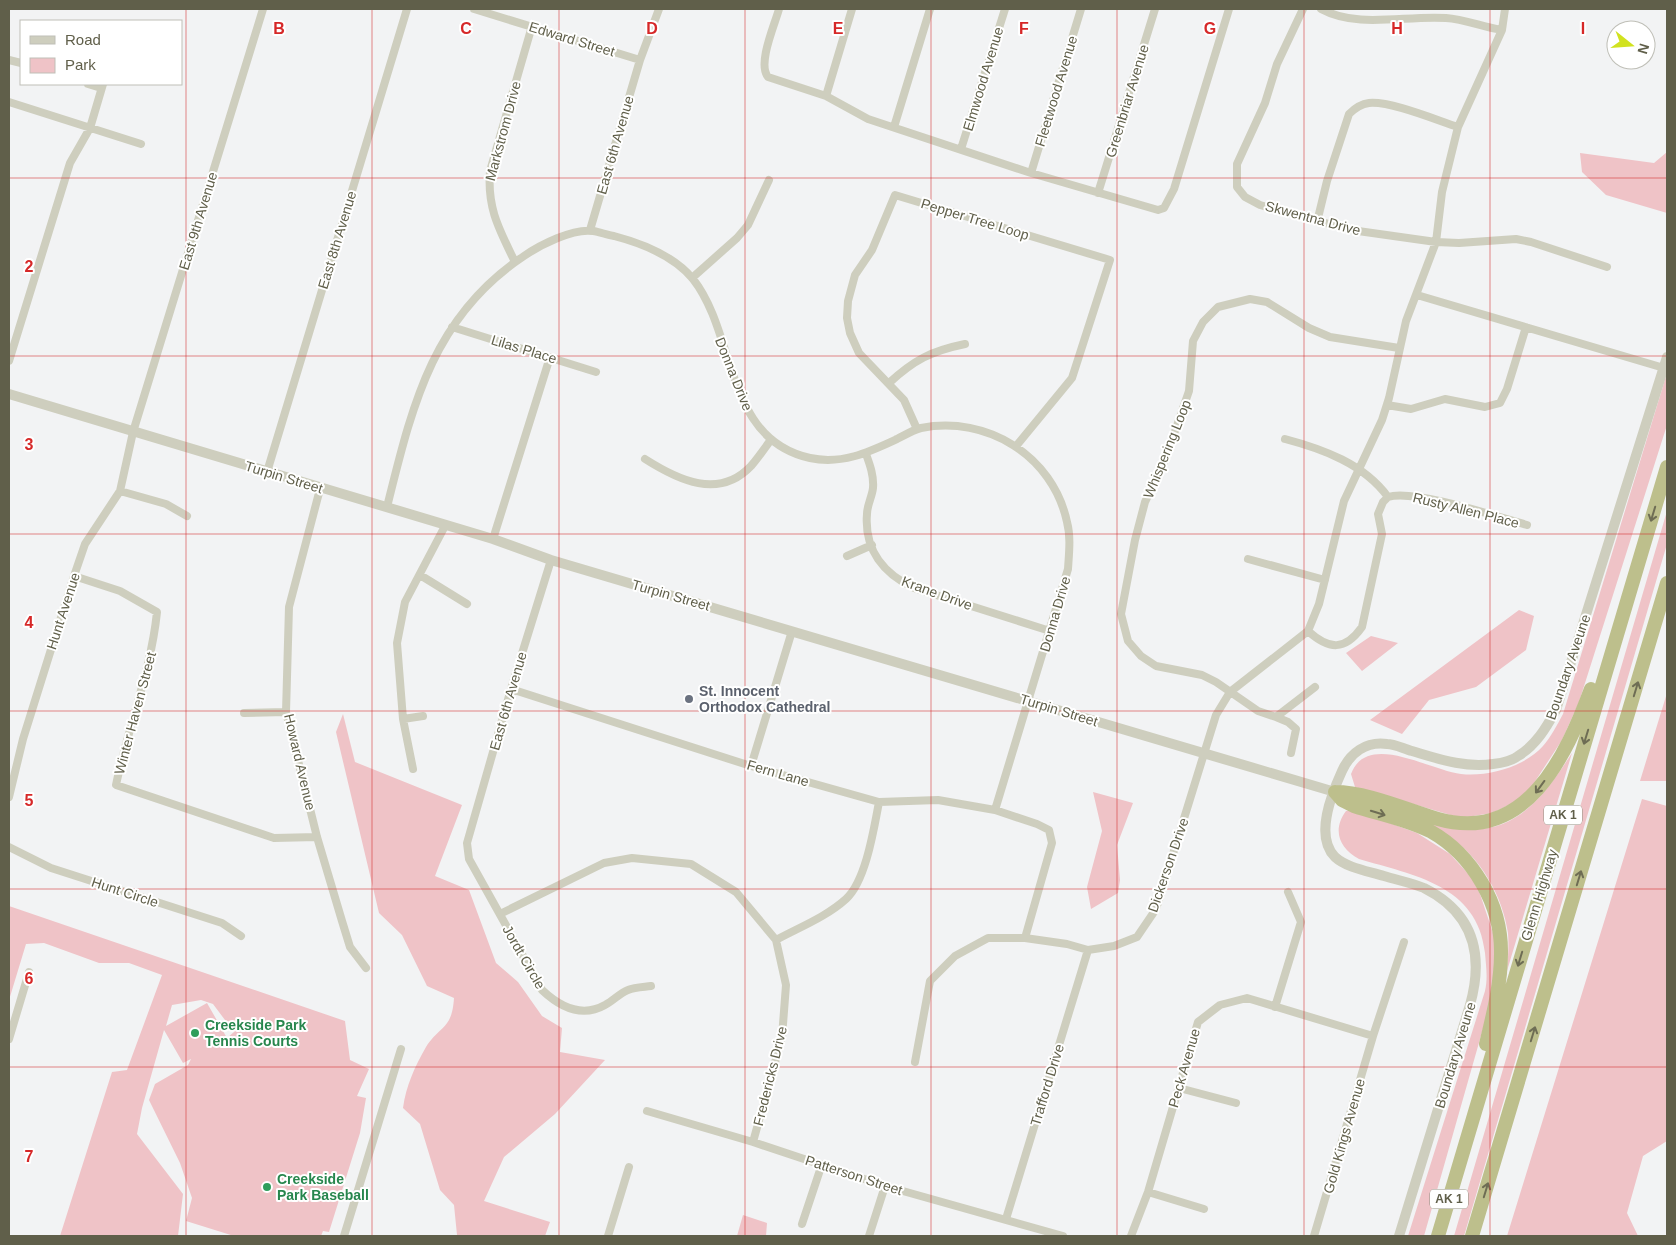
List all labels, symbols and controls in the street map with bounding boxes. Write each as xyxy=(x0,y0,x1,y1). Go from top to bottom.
street label: Edward Street xyxy=(527,18,617,60)
legend xyxy=(20,20,182,85)
text: B xyxy=(273,20,285,37)
text: C xyxy=(460,20,472,37)
text: D xyxy=(646,20,658,37)
text: E xyxy=(833,20,844,37)
text: F xyxy=(1019,20,1029,37)
text: G xyxy=(1204,20,1216,37)
text: H xyxy=(1391,20,1403,37)
text: I xyxy=(1581,20,1585,37)
north arrow xyxy=(1606,20,1656,70)
street label: Elmwood Avenue xyxy=(960,25,1006,133)
text: Road xyxy=(65,31,101,48)
street label: Fleetwood Avenue xyxy=(1032,34,1081,148)
street label: Greenbriar Avenue xyxy=(1102,42,1152,159)
text: N xyxy=(1634,42,1653,56)
text: Park xyxy=(65,56,96,73)
street label: Markstrom Drive xyxy=(482,79,524,183)
street label: East 6th Avenue xyxy=(593,94,637,196)
street label: East 9th Avenue xyxy=(175,170,221,272)
street label: East 8th Avenue xyxy=(314,189,360,291)
street label: Pepper Tree Loop xyxy=(919,195,1031,243)
street label: Skwentna Drive xyxy=(1264,198,1363,238)
text: 2 xyxy=(25,258,34,275)
street label: Lilas Place xyxy=(489,331,559,367)
street label: Donna Drive xyxy=(712,335,756,413)
street label: Whispering Loop xyxy=(1140,397,1194,501)
text: 3 xyxy=(25,436,34,453)
street label: Turpin Street xyxy=(243,458,325,496)
street label: Rusty Allen Place xyxy=(1411,489,1521,531)
one-way arrow xyxy=(1647,506,1657,522)
street label: Hunt Avenue xyxy=(43,570,83,651)
street label: Krane Drive xyxy=(900,573,975,613)
street label: Donna Drive xyxy=(1037,574,1073,654)
street label: Turpin Street xyxy=(630,576,712,614)
street label: Boundary Aveune xyxy=(1542,612,1594,722)
text: 4 xyxy=(25,614,34,631)
street label: Winter Haven Street xyxy=(111,650,159,776)
street label: East 6th Avenue xyxy=(486,650,530,752)
one-way arrow xyxy=(1631,681,1641,697)
place label: St. Innocent Orthodox Cathedral xyxy=(699,683,830,715)
street label: Turpin Street xyxy=(1018,691,1100,729)
marker: St. Innocent Orthodox Cathedral xyxy=(683,693,695,705)
street label: Howard Avenue xyxy=(281,712,319,812)
one-way arrow xyxy=(1580,728,1590,744)
street label: Fern Lane xyxy=(745,757,811,790)
one-way arrow xyxy=(1535,780,1545,794)
text: 5 xyxy=(25,792,34,809)
road number: AK 1 xyxy=(1544,806,1582,824)
one-way arrow xyxy=(1369,809,1385,819)
street label: Dickerson Drive xyxy=(1144,815,1192,914)
street label: Glenn Highway xyxy=(1517,847,1561,943)
one-way arrow xyxy=(1575,871,1585,887)
street label: Hunt Circle xyxy=(90,874,161,910)
street label: Jordt Circle xyxy=(499,922,549,992)
one-way arrow xyxy=(1514,951,1524,967)
text: 6 xyxy=(25,970,34,987)
street label: Boundary Aveune xyxy=(1431,1000,1479,1110)
place label: Creekside Park Tennis Courts xyxy=(205,1017,306,1049)
street label: Fredericks Drive xyxy=(750,1024,790,1127)
street label: Peck Avenue xyxy=(1165,1026,1203,1109)
one-way arrow xyxy=(1528,1026,1538,1042)
marker: Creekside Park Tennis Courts xyxy=(189,1027,201,1039)
street label: Trafford Drive xyxy=(1027,1042,1067,1128)
street label: Gold Kings Avenue xyxy=(1320,1076,1368,1195)
text: 7 xyxy=(25,1148,34,1165)
street label: Patterson Street xyxy=(803,1152,905,1198)
place label: Creekside Park Baseball xyxy=(277,1171,369,1203)
marker: Creekside Park Baseball xyxy=(261,1181,273,1193)
one-way arrow xyxy=(1482,1182,1492,1198)
road number: AK 1 xyxy=(1430,1190,1468,1208)

